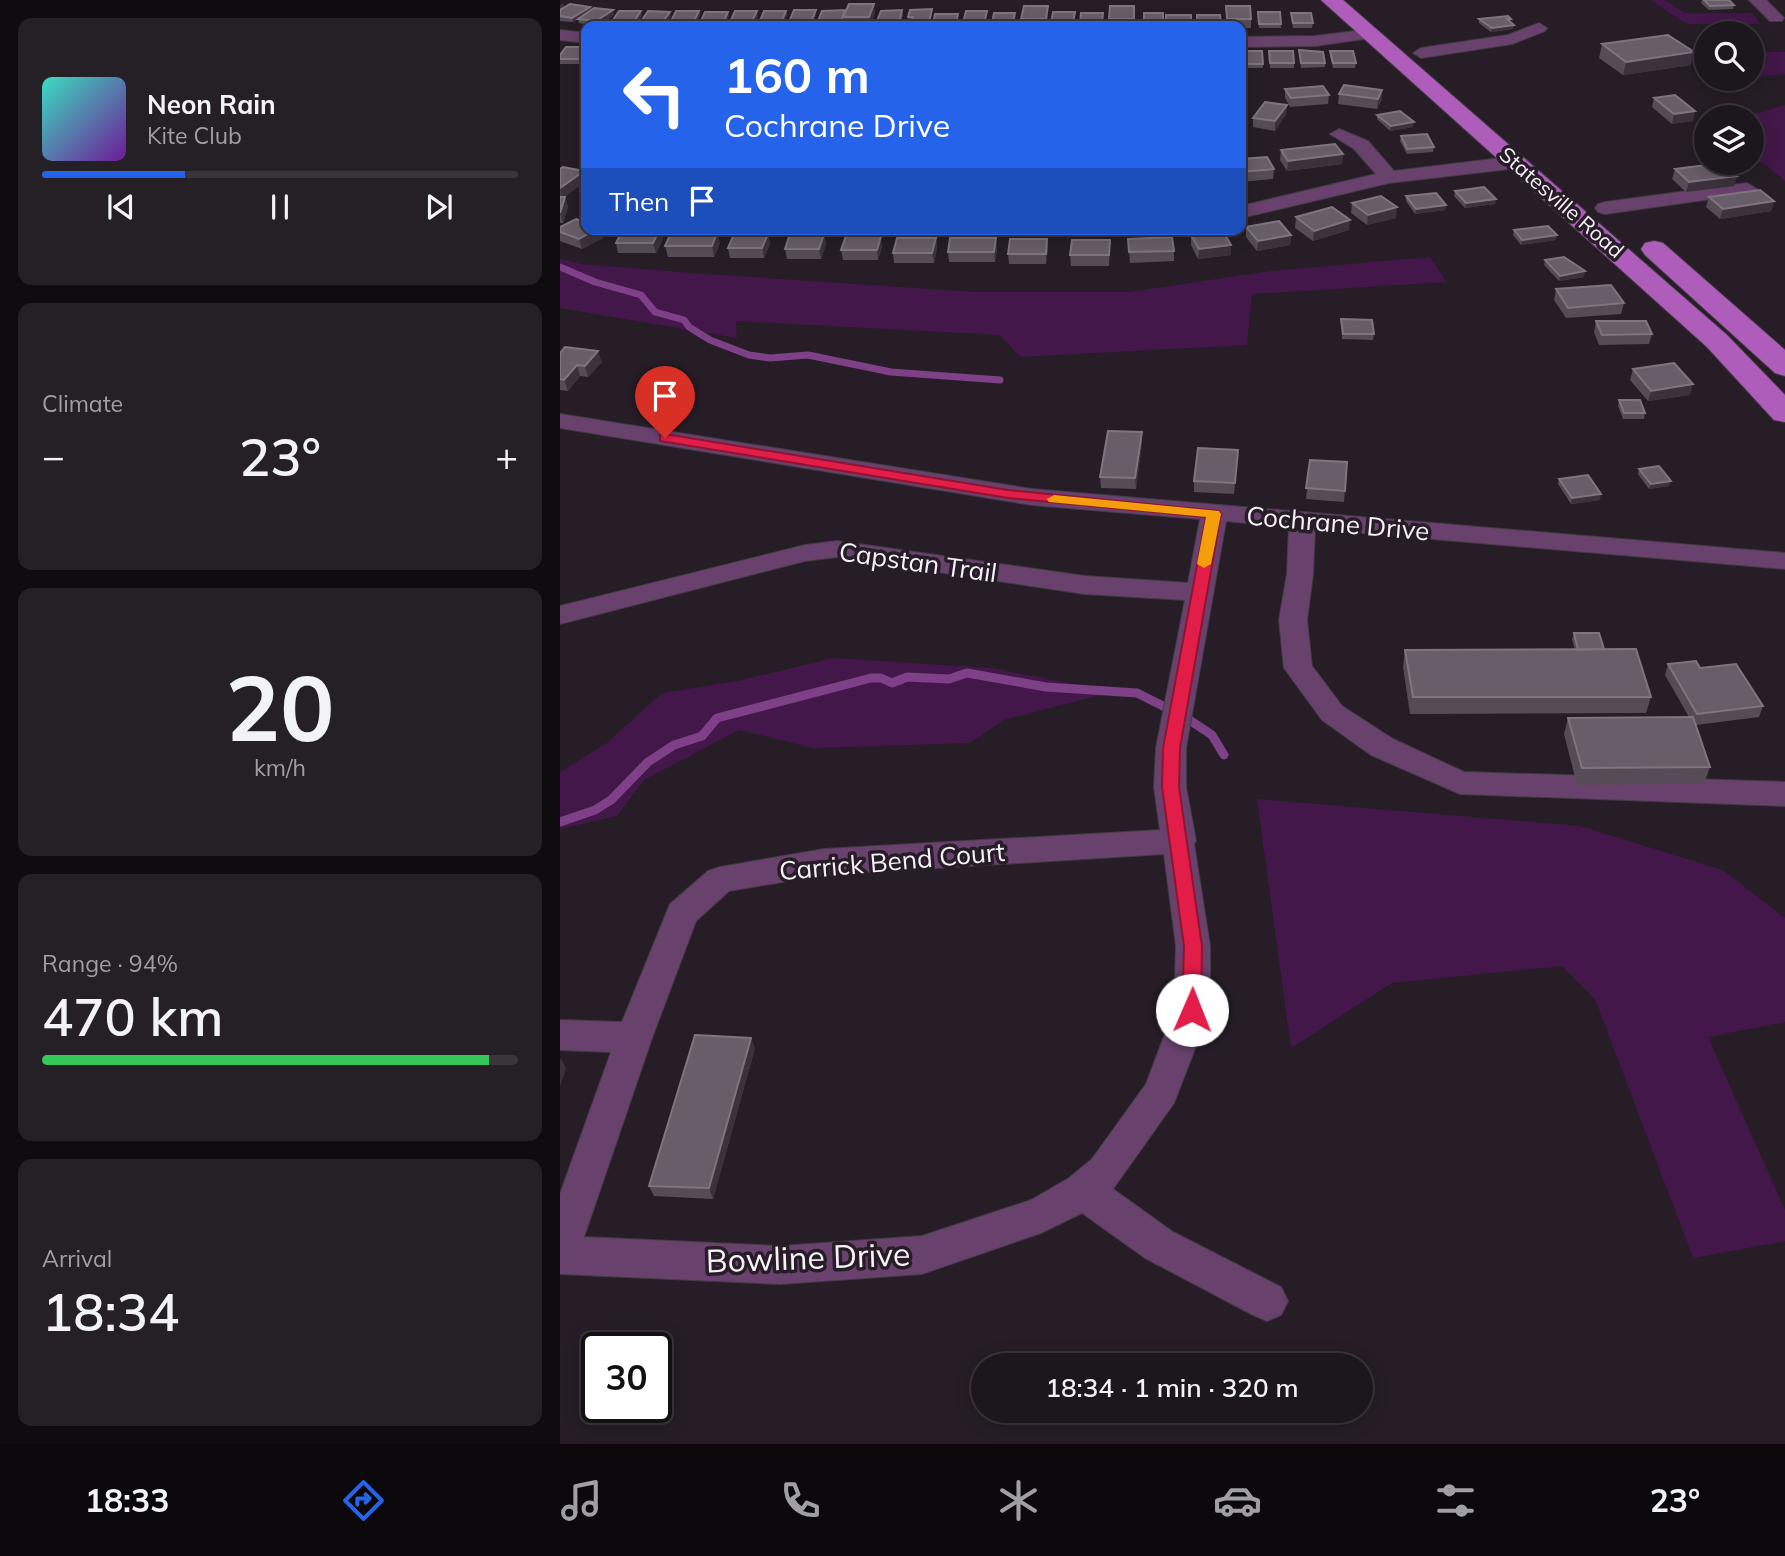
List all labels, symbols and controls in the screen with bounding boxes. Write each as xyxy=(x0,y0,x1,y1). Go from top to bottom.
map controls xyxy=(1694,21,1764,175)
button: search xyxy=(1694,21,1764,91)
text: 160 m xyxy=(724,44,870,105)
icon: left xyxy=(609,49,700,140)
text: Neon Rain xyxy=(147,88,276,121)
text: Cochrane Drive xyxy=(724,105,950,145)
button: layers xyxy=(1694,105,1764,175)
text: Kite Club xyxy=(147,121,242,150)
street label: Statesville Road xyxy=(1494,141,1630,263)
icon: arrive xyxy=(683,182,721,220)
text: Then xyxy=(609,185,669,218)
icon: previous xyxy=(102,188,140,226)
icon: pause xyxy=(261,188,299,226)
icon: next xyxy=(420,188,458,226)
pin xyxy=(635,366,695,438)
icon: arrive xyxy=(646,377,684,415)
text: Climate xyxy=(42,389,123,418)
text: 23° xyxy=(239,424,321,489)
text: − xyxy=(42,432,65,480)
text: + xyxy=(495,432,518,480)
street label: Cochrane Drive xyxy=(1245,499,1431,547)
street label: Capstan Trail xyxy=(837,535,999,589)
text: 20 xyxy=(225,650,335,764)
text: km/h xyxy=(254,753,306,782)
street label: Carrick Bend Court xyxy=(778,835,1006,887)
text: Range · 94% xyxy=(42,949,178,978)
position arrow xyxy=(1155,973,1229,1047)
text: 470 km xyxy=(42,984,223,1049)
street label: Bowline Drive xyxy=(705,1233,911,1281)
text: Arrival xyxy=(42,1244,112,1273)
text: 18:34 xyxy=(42,1279,179,1344)
speed limit sign: 30 xyxy=(581,1332,672,1423)
text: 18:34 · 1 min · 320 m xyxy=(1045,1371,1299,1404)
icon: directions xyxy=(339,1476,388,1525)
icon: music xyxy=(557,1476,606,1525)
icon: phone xyxy=(776,1476,825,1525)
icon: climate xyxy=(994,1476,1043,1525)
icon: car xyxy=(1213,1476,1262,1525)
icon: filters xyxy=(1431,1476,1480,1525)
text: 18:33 xyxy=(85,1480,169,1520)
text: 23° xyxy=(1650,1480,1700,1520)

